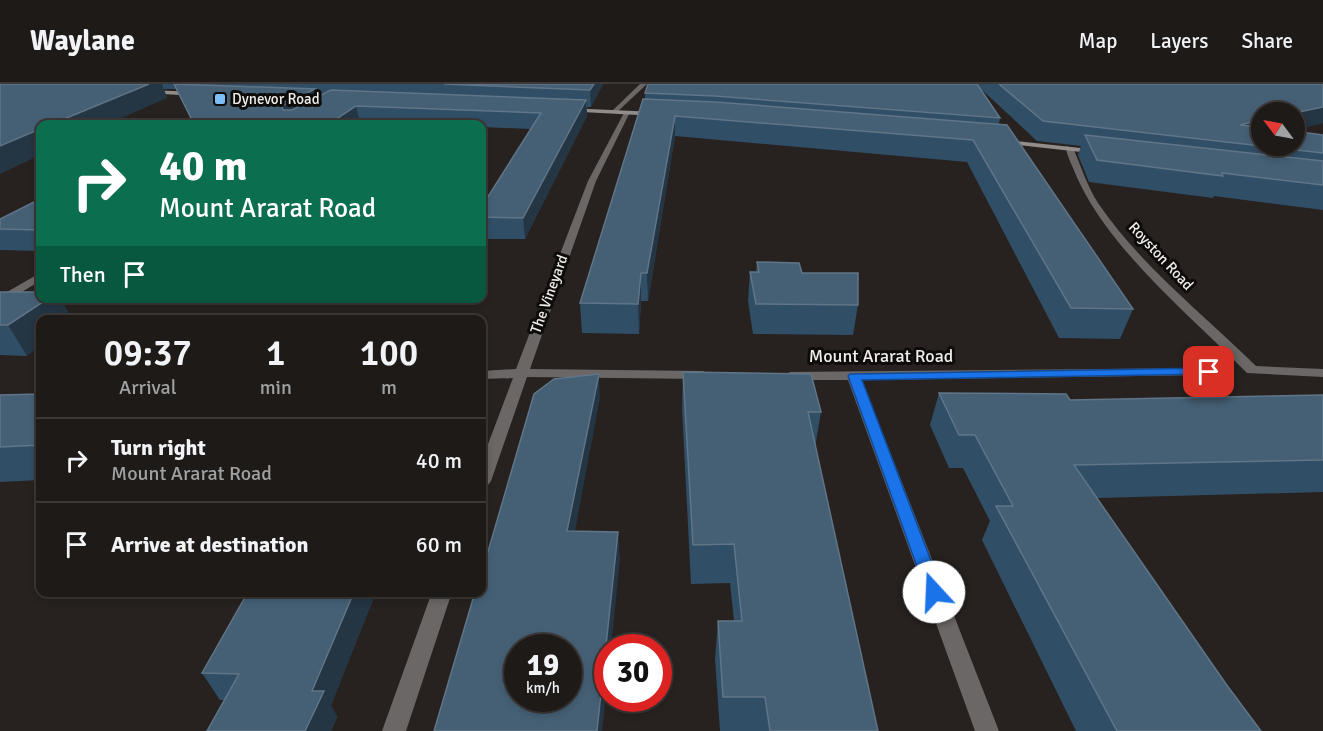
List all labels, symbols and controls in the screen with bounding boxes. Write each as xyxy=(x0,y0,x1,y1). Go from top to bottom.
text: Waylane xyxy=(30,24,135,58)
text: Map xyxy=(1079,28,1117,54)
text: Layers xyxy=(1150,28,1208,54)
text: Share xyxy=(1241,28,1293,54)
place label: Dynevor Road xyxy=(232,90,320,108)
marker: Dynevor Road xyxy=(213,92,227,106)
north arrow xyxy=(1251,102,1305,156)
map controls xyxy=(1251,102,1305,156)
text: 40 m xyxy=(159,141,248,192)
icon: right xyxy=(60,144,138,222)
text: Mount Ararat Road xyxy=(159,192,376,225)
street label: Royston Road xyxy=(1125,218,1197,294)
street label: The Vineyard xyxy=(526,252,572,336)
icon: arrive xyxy=(118,258,151,291)
text: Then xyxy=(60,261,106,288)
text: 09:37 xyxy=(104,331,192,376)
text: 1 xyxy=(266,331,286,376)
text: 100 xyxy=(360,331,418,376)
street label: Mount Ararat Road xyxy=(809,345,953,367)
pin xyxy=(1183,346,1234,397)
icon: arrive xyxy=(1192,355,1225,388)
text: Arrival xyxy=(119,375,177,400)
text: min xyxy=(260,375,292,400)
text: m xyxy=(381,375,397,400)
text: Turn right xyxy=(111,434,206,461)
icon: right xyxy=(60,444,93,477)
text: 40 m xyxy=(416,447,462,474)
text: Mount Ararat Road xyxy=(111,461,272,486)
icon: arrive xyxy=(60,528,93,561)
text: Arrive at destination xyxy=(111,531,308,558)
text: 60 m xyxy=(416,531,462,558)
position arrow xyxy=(902,560,966,624)
speed limit sign: 30 xyxy=(594,634,672,712)
text: 19 xyxy=(527,647,559,684)
text: km/h xyxy=(526,679,560,697)

